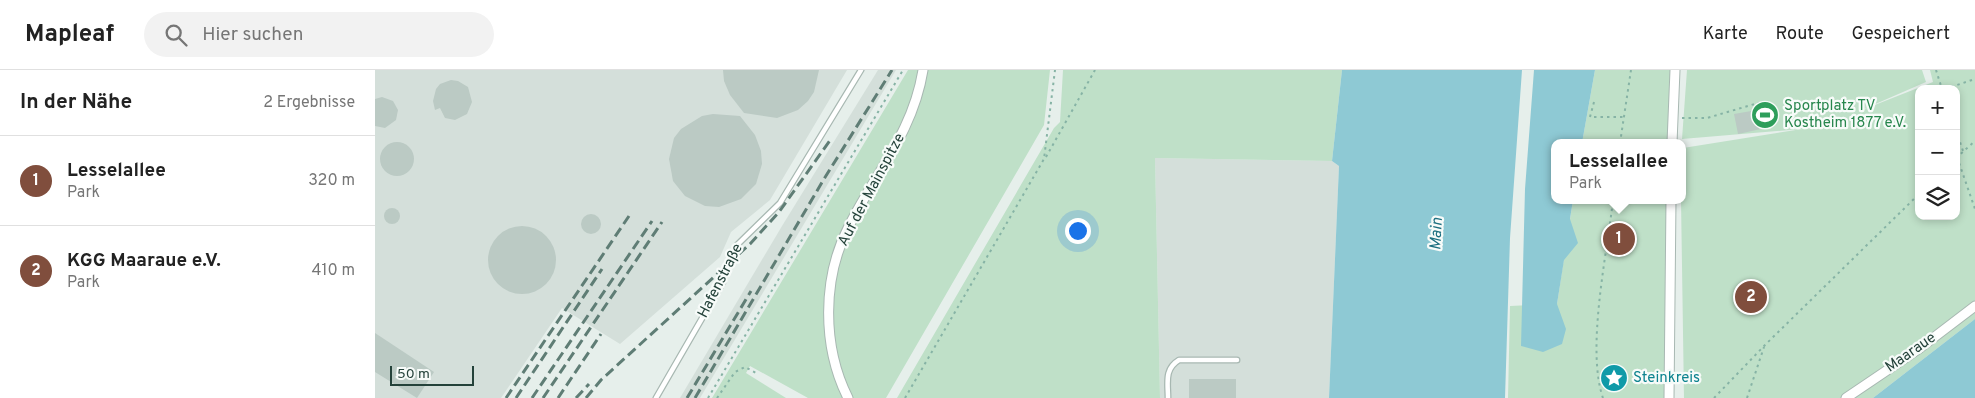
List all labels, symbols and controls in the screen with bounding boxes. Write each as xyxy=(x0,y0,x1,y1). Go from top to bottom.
search box xyxy=(144,12,494,57)
text: Mapleaf xyxy=(25,20,114,50)
icon: search xyxy=(162,21,190,49)
text: Hier suchen xyxy=(202,23,303,47)
text: Karte xyxy=(1703,23,1748,46)
text: Route xyxy=(1776,23,1824,46)
text: Gespeichert xyxy=(1852,23,1950,46)
map controls xyxy=(1915,85,1960,220)
button: + xyxy=(1915,85,1960,130)
text: In der Nähe xyxy=(20,89,132,116)
text: 2 Ergebnisse xyxy=(263,93,355,113)
place label: Sportplatz TV Kostheim 1877 e.V. xyxy=(1784,97,1906,133)
sports icon: Sportplatz TV Kostheim 1877 e.V. xyxy=(1750,100,1780,130)
street label: Auf der Mainspitze xyxy=(834,130,910,250)
button: − xyxy=(1915,130,1960,175)
popup xyxy=(1551,139,1686,204)
text: Lesselallee xyxy=(1569,150,1668,174)
text: Lesselallee xyxy=(67,159,166,183)
text: 1 xyxy=(33,171,39,191)
text: 320 m xyxy=(308,171,355,191)
text: Park xyxy=(1569,174,1602,194)
button: layers xyxy=(1915,175,1960,220)
text: Park xyxy=(67,183,100,203)
water label: Main xyxy=(1426,217,1448,251)
your location xyxy=(1065,218,1091,244)
pin: 1 xyxy=(1603,220,1635,258)
street label: Hafenstraße xyxy=(694,241,748,321)
text: KGG Maaraue e.V. xyxy=(67,249,221,273)
text: 2 xyxy=(31,261,41,281)
text: 410 m xyxy=(312,261,355,281)
text: Park xyxy=(67,273,100,293)
pin: 2 xyxy=(1735,278,1767,316)
street label: Maaraue xyxy=(1882,329,1940,377)
scale bar xyxy=(390,363,474,386)
place icon: Steinkreis xyxy=(1599,363,1629,393)
text: 50 m xyxy=(397,366,430,383)
place label: Steinkreis xyxy=(1633,369,1700,388)

